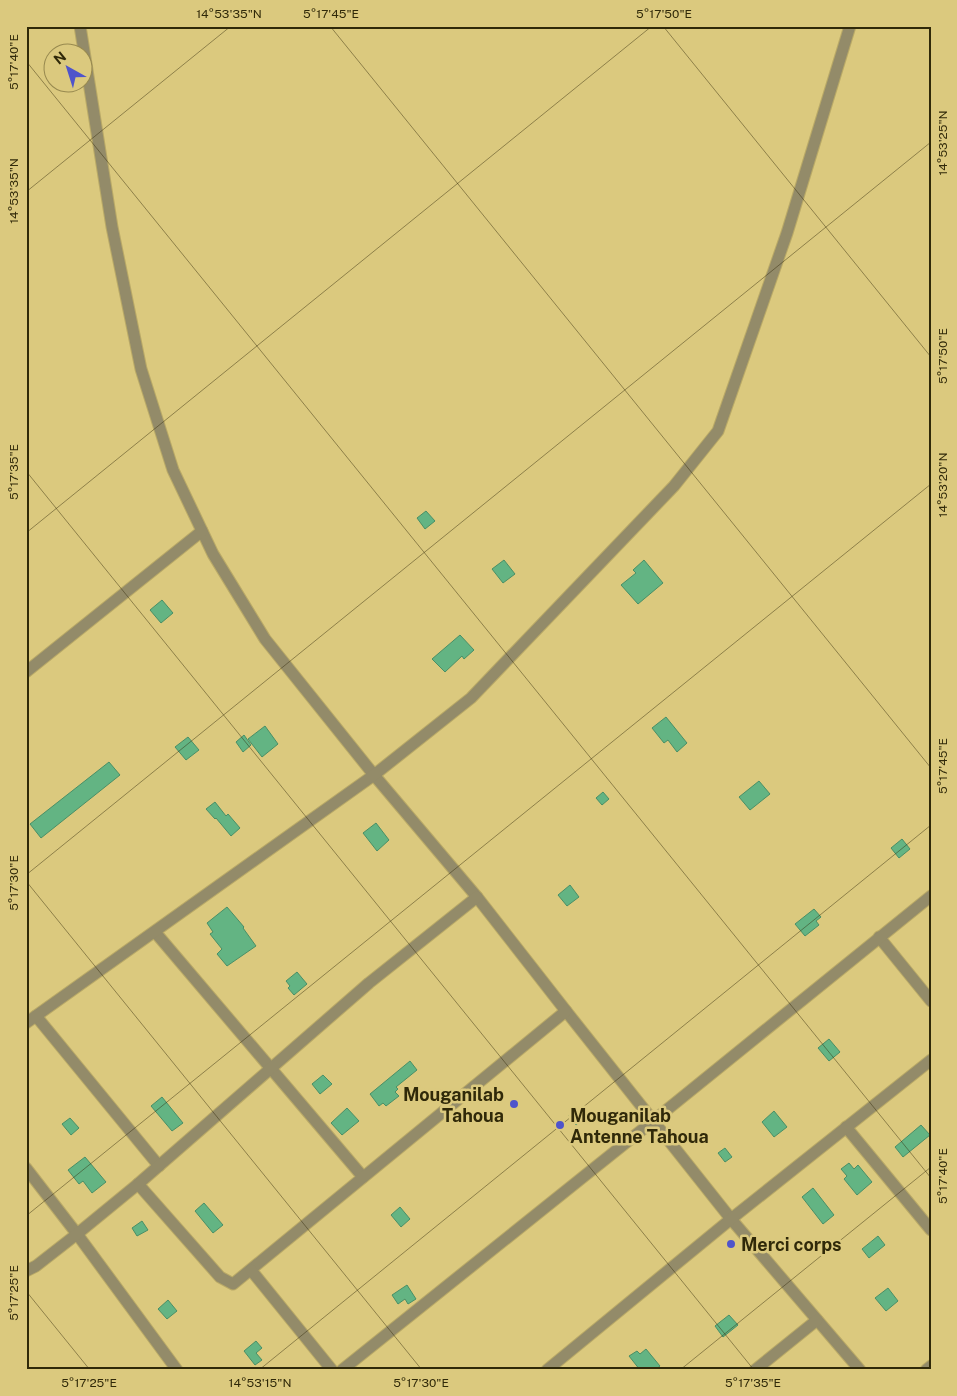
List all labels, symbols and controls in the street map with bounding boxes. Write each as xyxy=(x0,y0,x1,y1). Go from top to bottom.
text: 14°53'35"N xyxy=(196,7,262,21)
text: 5°17'45"E xyxy=(303,7,359,21)
text: 5°17'50"E xyxy=(636,7,692,21)
text: 5°17'40"E xyxy=(7,34,21,90)
north arrow xyxy=(42,42,92,92)
text: N xyxy=(51,48,69,68)
text: 14°53'25"N xyxy=(936,110,950,176)
text: 14°53'35"N xyxy=(7,158,21,224)
text: 5°17'50"E xyxy=(936,328,950,384)
text: 5°17'35"E xyxy=(7,444,21,500)
text: 14°53'20"N xyxy=(936,453,950,517)
text: 5°17'45"E xyxy=(936,738,950,794)
text: 5°17'30"E xyxy=(7,855,21,911)
place label: Mouganilab Tahoua xyxy=(403,1084,504,1126)
marker: Mouganilab Tahoua xyxy=(508,1098,520,1110)
place label: Mouganilab Antenne Tahoua xyxy=(570,1105,709,1147)
marker: Mouganilab Antenne Tahoua xyxy=(554,1119,566,1131)
text: 5°17'40"E xyxy=(936,1148,950,1204)
place label: Merci corps xyxy=(741,1234,842,1255)
marker: Merci corps xyxy=(725,1238,737,1250)
text: 5°17'25"E xyxy=(7,1265,21,1321)
text: 5°17'25"E xyxy=(61,1376,117,1390)
text: 14°53'15"N xyxy=(229,1376,291,1390)
text: 5°17'30"E xyxy=(393,1376,449,1390)
text: 5°17'35"E xyxy=(725,1376,781,1390)

